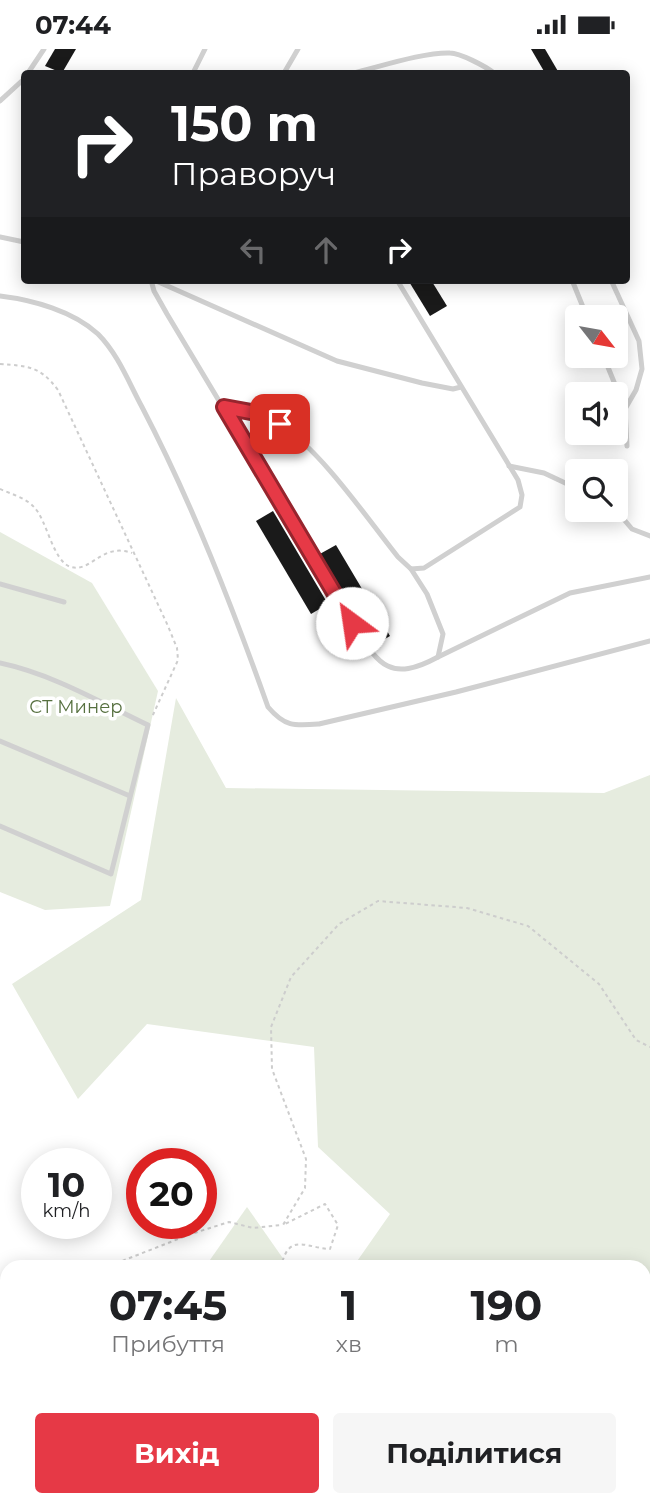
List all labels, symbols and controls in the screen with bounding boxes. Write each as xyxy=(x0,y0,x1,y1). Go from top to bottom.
text: 07:44 xyxy=(35,9,111,41)
text: 150 m xyxy=(171,94,318,153)
icon: right xyxy=(56,98,147,189)
text: Праворуч xyxy=(171,154,336,193)
icon: left xyxy=(234,231,272,269)
icon: ahead xyxy=(307,231,345,269)
icon: right xyxy=(380,231,418,269)
north arrow xyxy=(565,305,628,367)
map controls xyxy=(565,305,628,522)
button: sound xyxy=(565,382,628,445)
pin xyxy=(250,394,310,454)
icon: arrive xyxy=(261,405,299,443)
button: search xyxy=(565,459,628,522)
position arrow xyxy=(315,586,389,660)
park label: СТ Минер xyxy=(29,696,123,718)
speed limit sign: 20 xyxy=(126,1148,217,1239)
text: 10 xyxy=(48,1163,85,1206)
text: km/h xyxy=(42,1200,91,1222)
text: 07:45 xyxy=(109,1279,227,1331)
text: 1 xyxy=(341,1279,357,1331)
text: 190 xyxy=(471,1279,542,1331)
text: Прибуття xyxy=(111,1330,225,1358)
text: хв xyxy=(336,1330,362,1358)
text: m xyxy=(494,1330,519,1358)
button: Вихід xyxy=(35,1413,319,1493)
button: Поділитися xyxy=(333,1413,616,1493)

